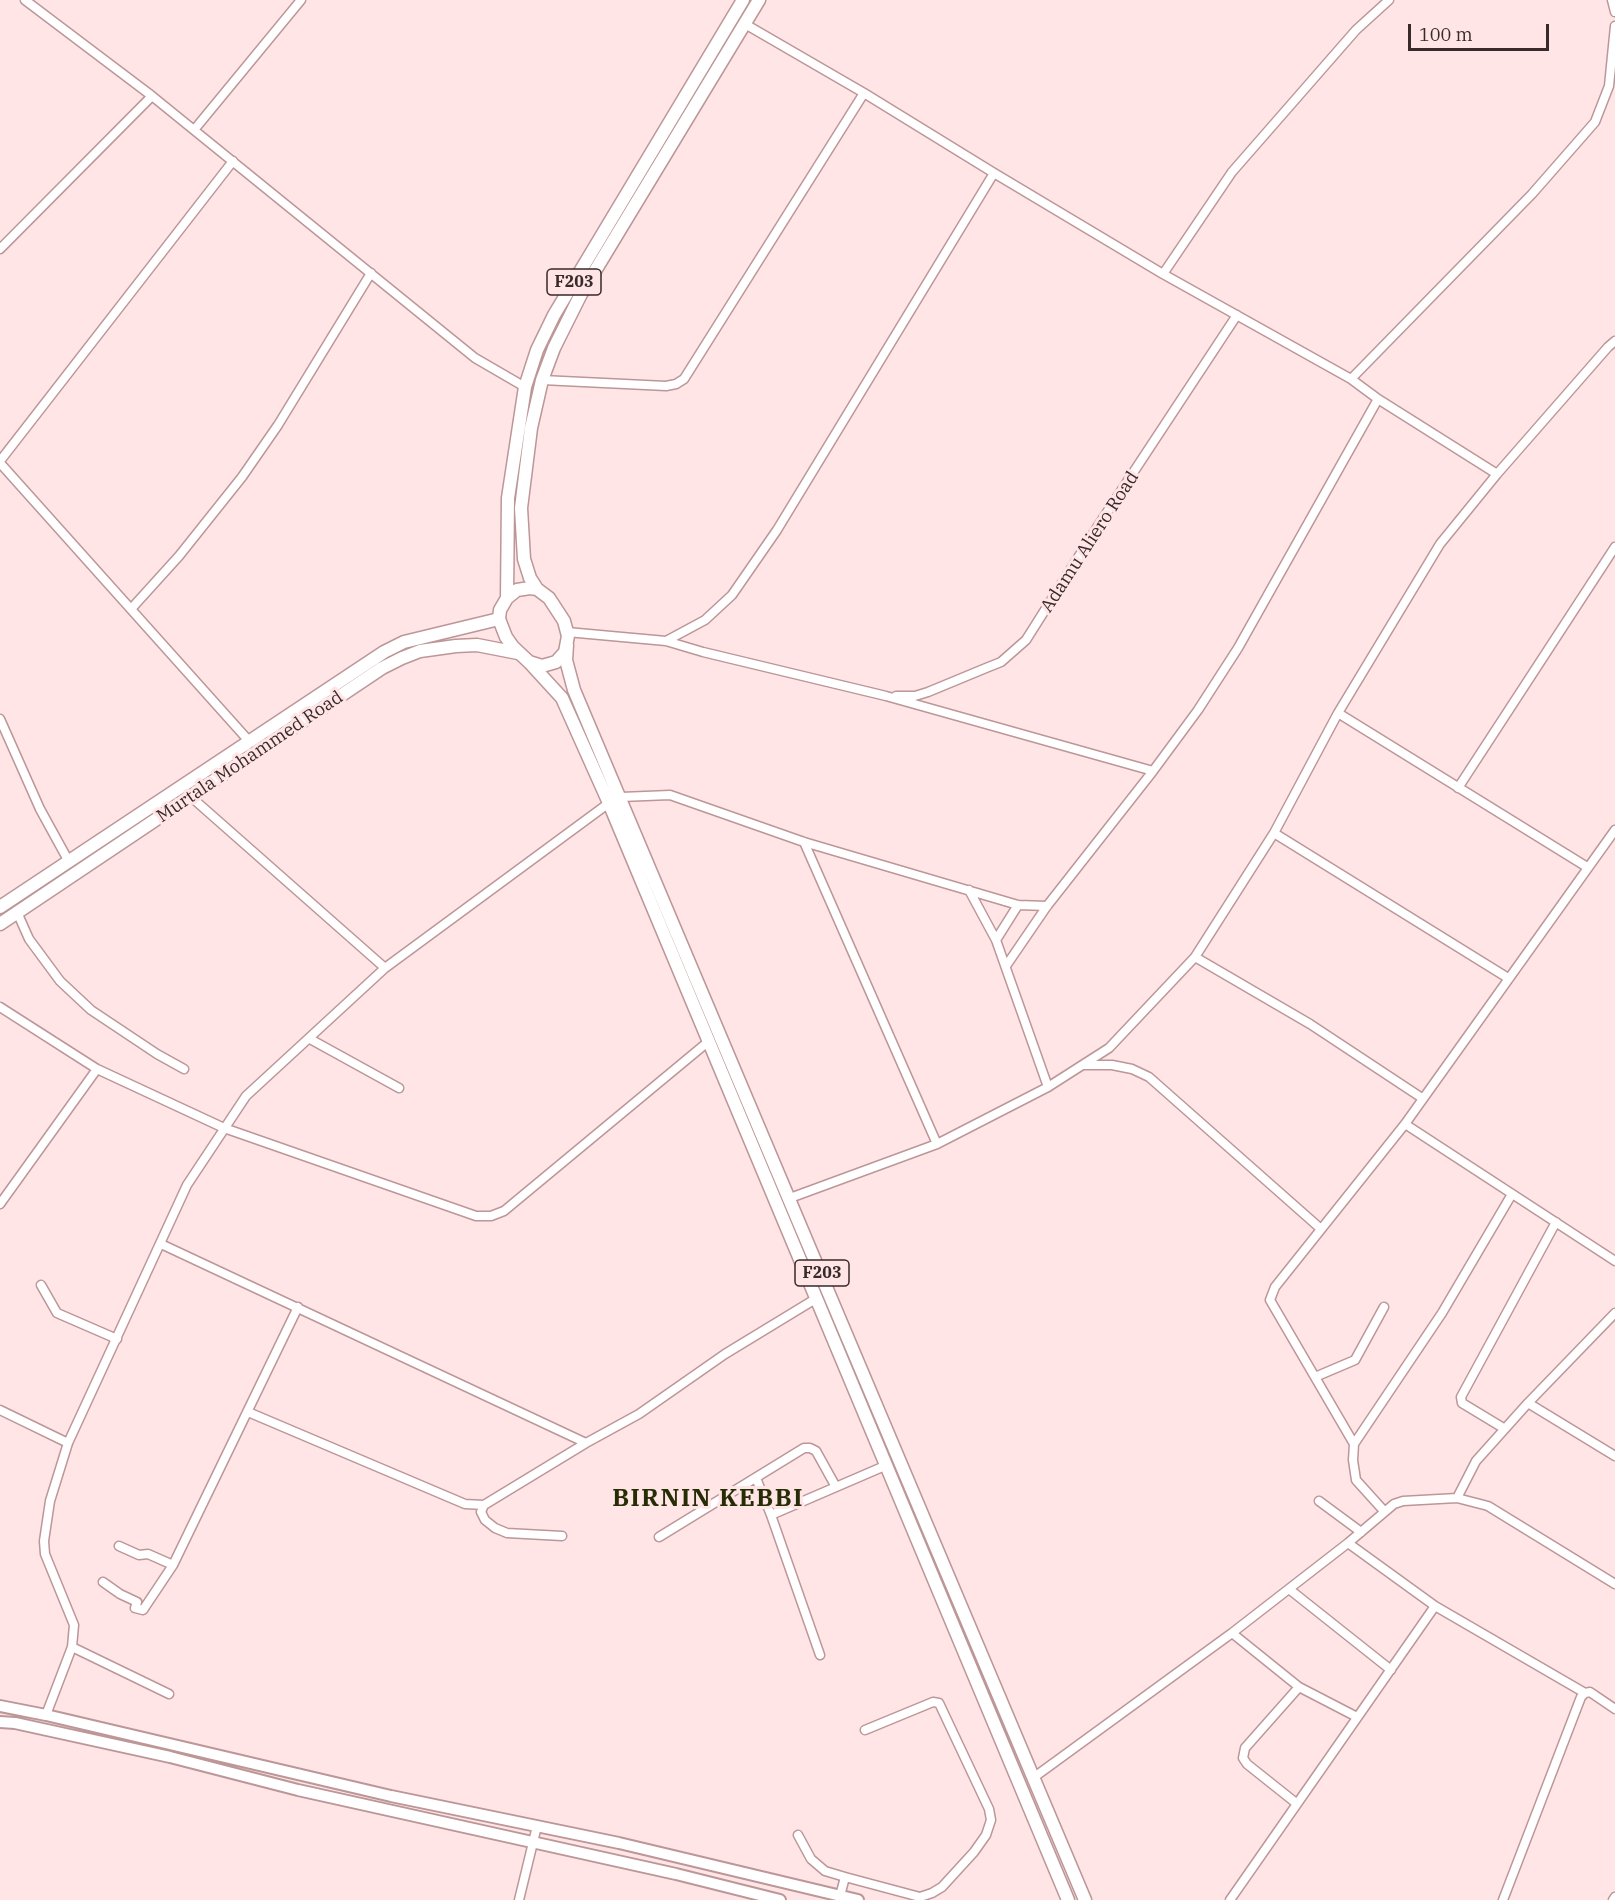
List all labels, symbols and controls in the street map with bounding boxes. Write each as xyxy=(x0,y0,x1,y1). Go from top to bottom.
scale bar xyxy=(1411,12,1552,50)
text: 100 m xyxy=(1419,23,1473,46)
road number: F203 xyxy=(547,269,601,295)
street label: Adamu Aliero Road xyxy=(1036,468,1144,616)
street label: Murtala Mohammed Road xyxy=(153,687,347,827)
road number: F203 xyxy=(795,1260,849,1286)
district label: BIRNIN KEBBI xyxy=(612,1485,804,1513)

